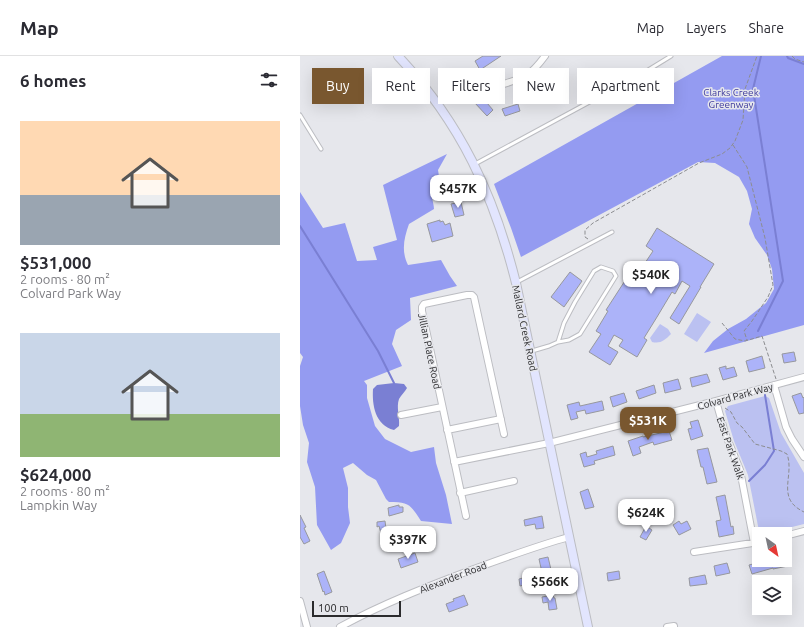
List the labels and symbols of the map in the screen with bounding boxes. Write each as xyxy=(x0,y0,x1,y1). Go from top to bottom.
park label: Clarks Creek Greenway xyxy=(703,87,759,110)
pin: $457K xyxy=(430,175,486,209)
pin: $540K xyxy=(623,261,679,295)
street label: Mallard Creek Road xyxy=(510,284,539,372)
street label: Jillian Place Road xyxy=(416,312,443,390)
street label: Colvard Park Way xyxy=(696,381,774,412)
pin: $531K xyxy=(620,407,676,441)
street label: East Park Walk xyxy=(715,415,746,481)
pin: $624K xyxy=(618,499,674,533)
pin: $397K xyxy=(380,526,436,560)
north arrow xyxy=(752,527,792,567)
street label: Alexander Road xyxy=(418,560,488,595)
pin: $566K xyxy=(522,568,578,602)
scale bar xyxy=(312,599,401,618)

